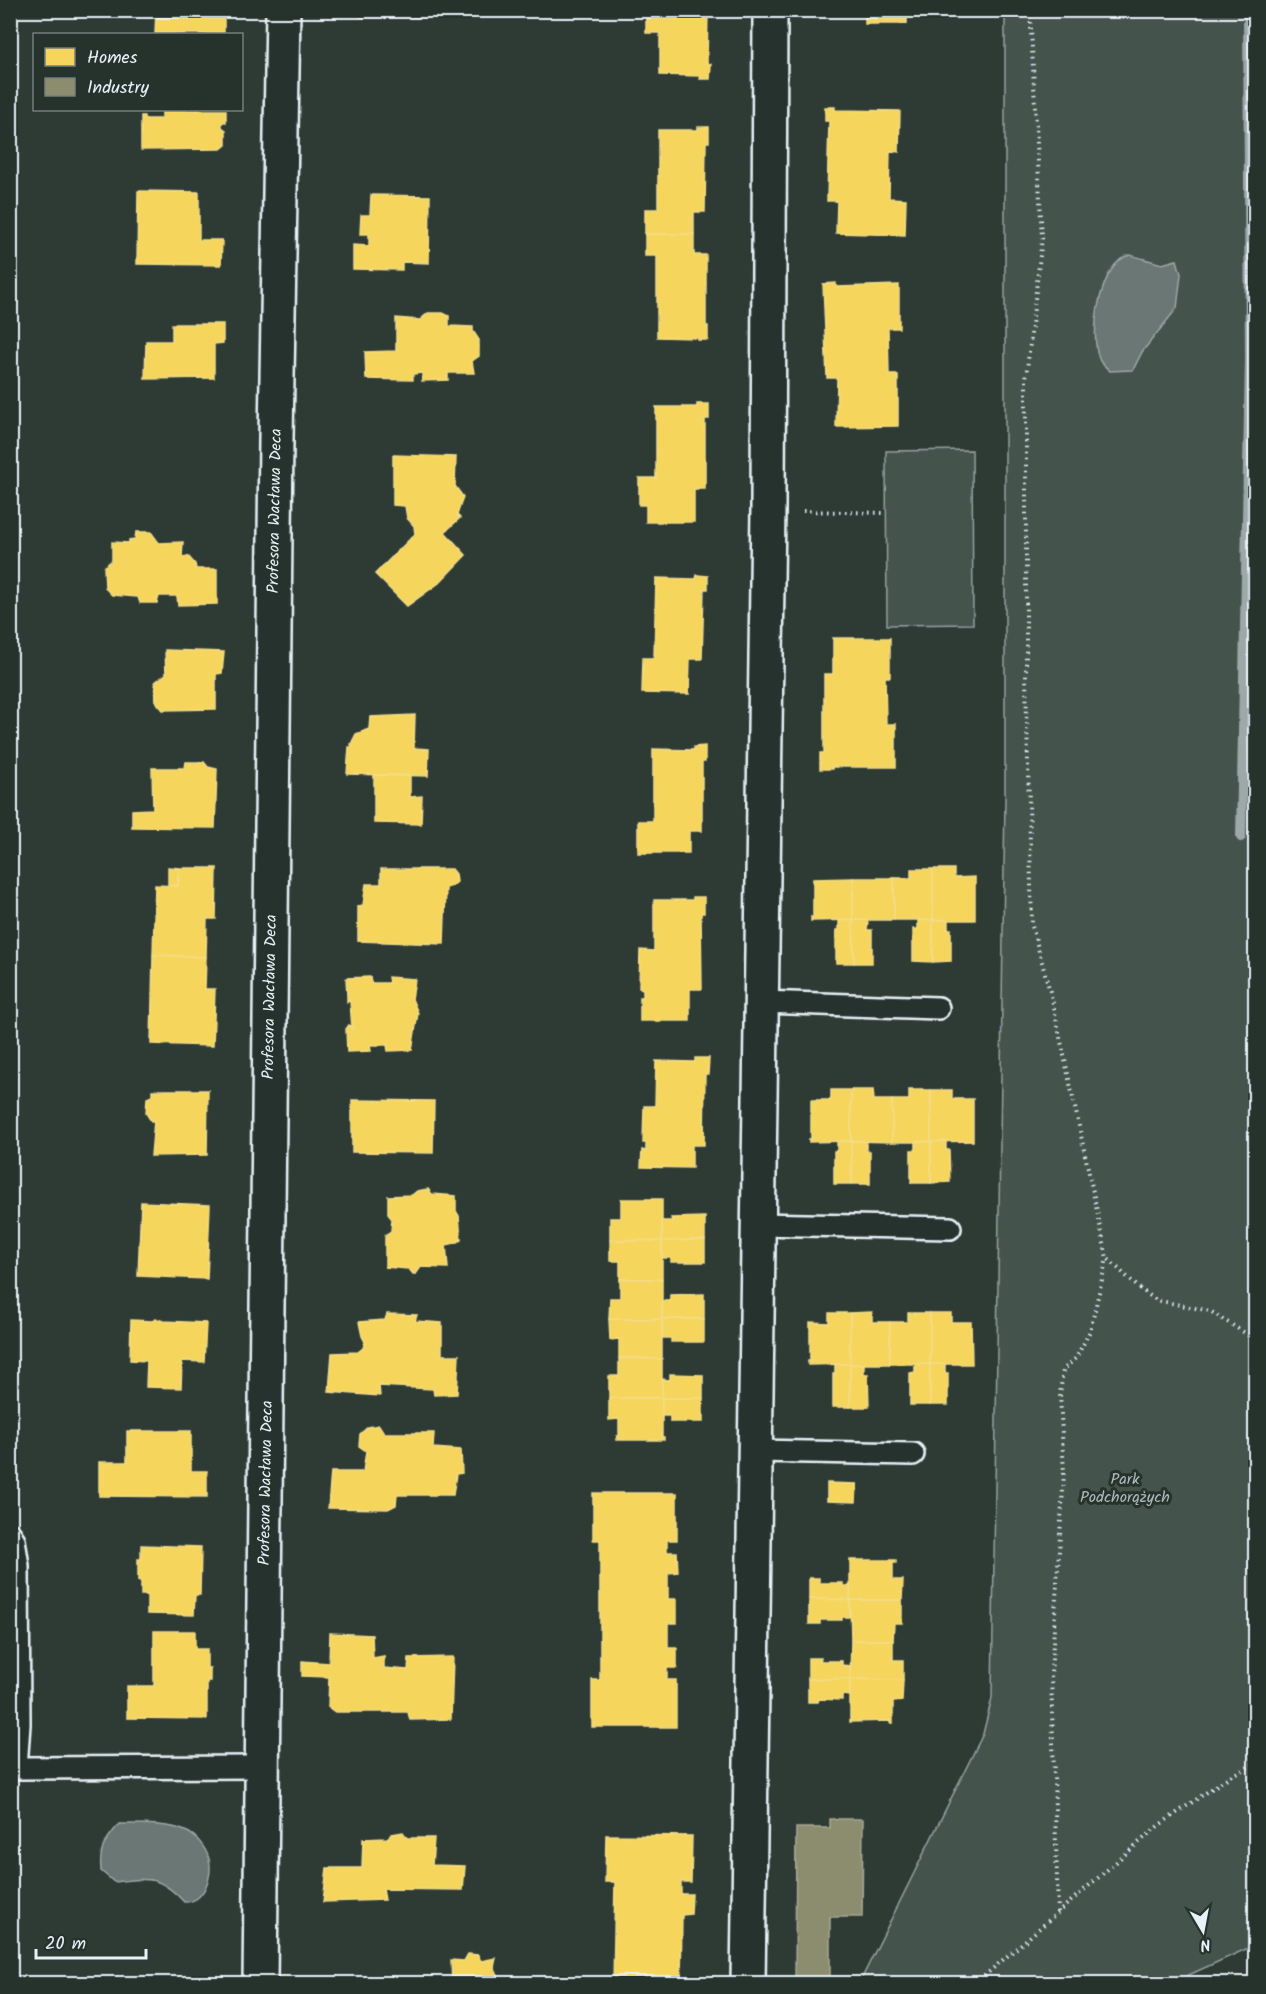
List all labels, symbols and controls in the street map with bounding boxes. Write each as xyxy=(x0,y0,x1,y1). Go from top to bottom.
legend xyxy=(33,33,243,111)
text: Homes xyxy=(87,44,138,73)
text: Industry xyxy=(87,74,149,103)
street label: Profesora Wacława Deca xyxy=(261,428,289,594)
street label: Profesora Wacława Deca xyxy=(256,914,284,1080)
street label: Profesora Wacława Deca xyxy=(252,1400,280,1566)
park label: Park Podchorążych xyxy=(1080,1467,1170,1510)
north arrow xyxy=(1173,1901,1233,1961)
scale bar xyxy=(36,1922,146,1960)
text: 20 m xyxy=(45,1930,86,1959)
text: N xyxy=(1198,1931,1212,1957)

